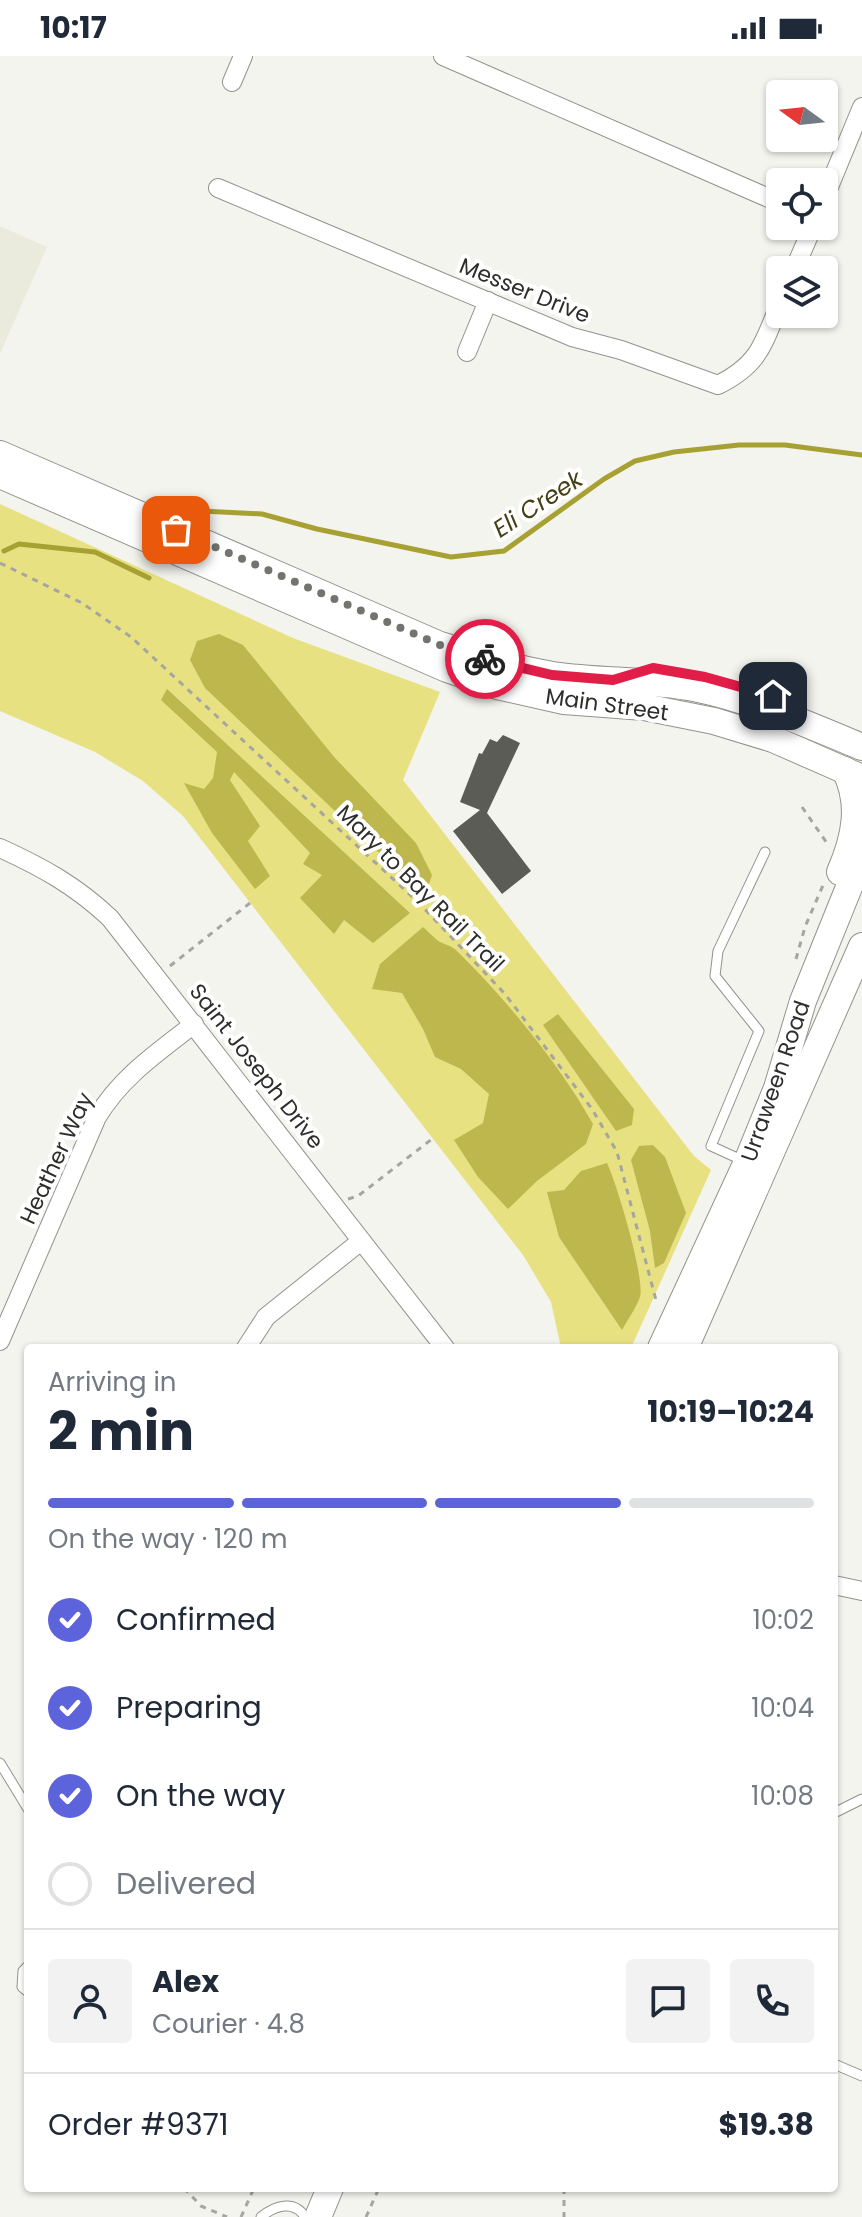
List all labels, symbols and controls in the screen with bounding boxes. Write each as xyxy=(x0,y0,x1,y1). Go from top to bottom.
text: 10:17 xyxy=(40,6,107,49)
north arrow xyxy=(766,80,838,152)
map controls xyxy=(766,80,838,328)
button: locate xyxy=(766,168,838,240)
street label: Messer Drive xyxy=(455,250,595,331)
button: layers xyxy=(766,256,838,328)
water label: Eli Creek xyxy=(486,461,590,545)
pin xyxy=(142,496,210,564)
icon: bag xyxy=(154,508,198,552)
courier xyxy=(445,619,525,699)
icon: bike xyxy=(463,637,507,681)
pin xyxy=(739,662,807,730)
icon: home xyxy=(751,674,795,718)
street label: Main Street xyxy=(544,681,670,728)
street label: Mary to Bay Rail Trail xyxy=(330,798,511,979)
street label: Saint Joseph Drive xyxy=(182,977,331,1155)
street label: Urraween Road xyxy=(733,996,818,1166)
street label: Heather Way xyxy=(12,1087,101,1229)
text: Arriving in xyxy=(48,1364,177,1400)
text: 10:19–10:24 xyxy=(647,1390,814,1433)
text: 2 min xyxy=(48,1395,194,1468)
text: On the way · 120 m xyxy=(48,1521,287,1557)
icon: check xyxy=(48,1598,92,1642)
text: Confirmed xyxy=(116,1598,276,1641)
text: 10:02 xyxy=(753,1602,814,1638)
icon: check xyxy=(48,1686,92,1730)
text: Preparing xyxy=(116,1686,262,1729)
text: 10:04 xyxy=(751,1690,814,1726)
icon: check xyxy=(48,1774,92,1818)
text: On the way xyxy=(116,1774,285,1817)
text: 10:08 xyxy=(751,1778,814,1814)
text: Delivered xyxy=(116,1862,256,1905)
button: person xyxy=(48,1959,132,2043)
button: chat xyxy=(626,1959,710,2043)
button: phone xyxy=(730,1959,814,2043)
text: Alex xyxy=(152,1960,219,2003)
text: Courier · 4.8 xyxy=(152,2006,305,2042)
text: Order #9371 xyxy=(48,2103,229,2146)
text: $19.38 xyxy=(718,2103,814,2146)

